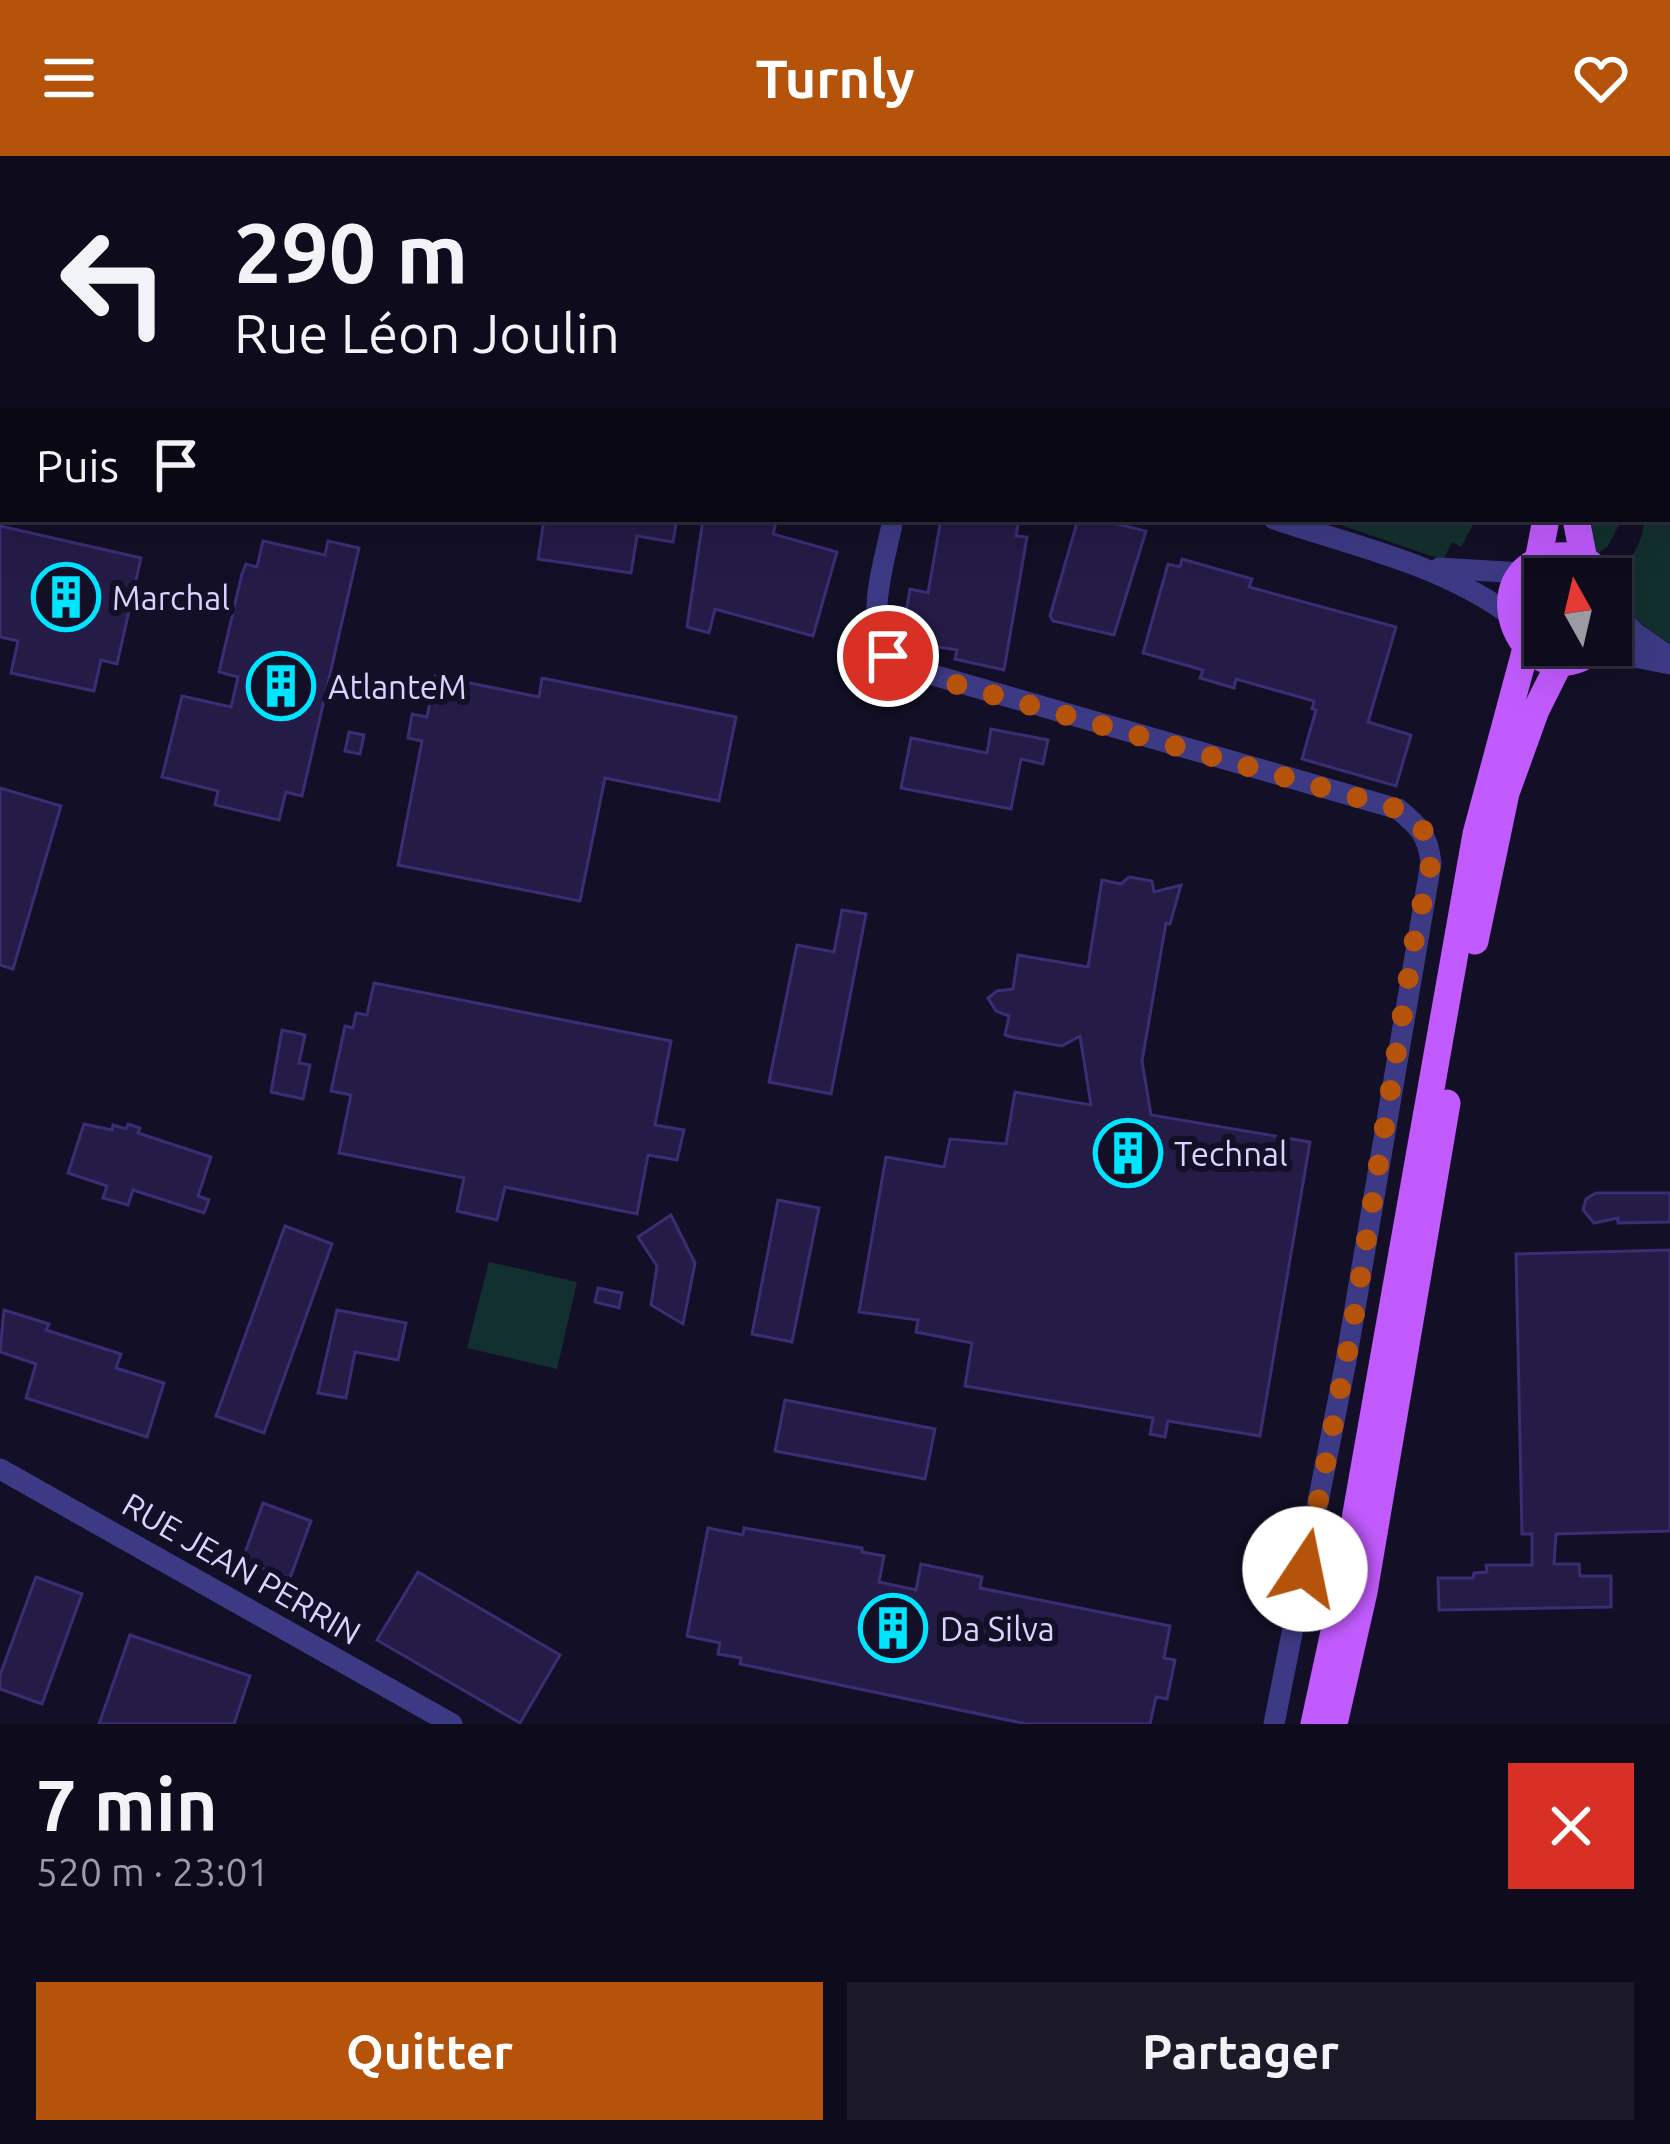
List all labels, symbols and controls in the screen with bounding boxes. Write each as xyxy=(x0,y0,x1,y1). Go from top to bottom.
icon: menu xyxy=(36,45,102,111)
icon: heart xyxy=(1568,45,1634,111)
text: Turnly xyxy=(755,48,915,108)
icon: left xyxy=(36,204,192,360)
text: 290 m xyxy=(234,205,468,299)
text: Rue Léon Joulin xyxy=(234,303,620,363)
icon: arrive xyxy=(143,432,209,498)
text: Puis xyxy=(36,440,119,491)
north arrow xyxy=(1524,558,1632,666)
map controls xyxy=(1524,558,1632,666)
building icon: Marchal xyxy=(31,562,101,632)
place label: Marchal xyxy=(112,579,230,616)
pin xyxy=(837,605,939,707)
icon: arrive xyxy=(855,623,921,689)
building icon: AtlanteM xyxy=(246,651,316,721)
place label: AtlanteM xyxy=(328,668,467,705)
building icon: Technal xyxy=(1093,1118,1163,1188)
place label: Technal xyxy=(1174,1135,1288,1172)
street label: RUE JEAN PERRIN xyxy=(117,1485,367,1651)
position arrow xyxy=(1242,1506,1368,1632)
building icon: Da Silva xyxy=(858,1593,928,1663)
place label: Da Silva xyxy=(940,1610,1055,1647)
button: close xyxy=(1508,1763,1634,1889)
text: 7 min xyxy=(36,1764,218,1845)
text: 520 m · 23:01 xyxy=(36,1850,270,1893)
button: Quitter xyxy=(36,1982,823,2120)
button: Partager xyxy=(847,1982,1634,2120)

